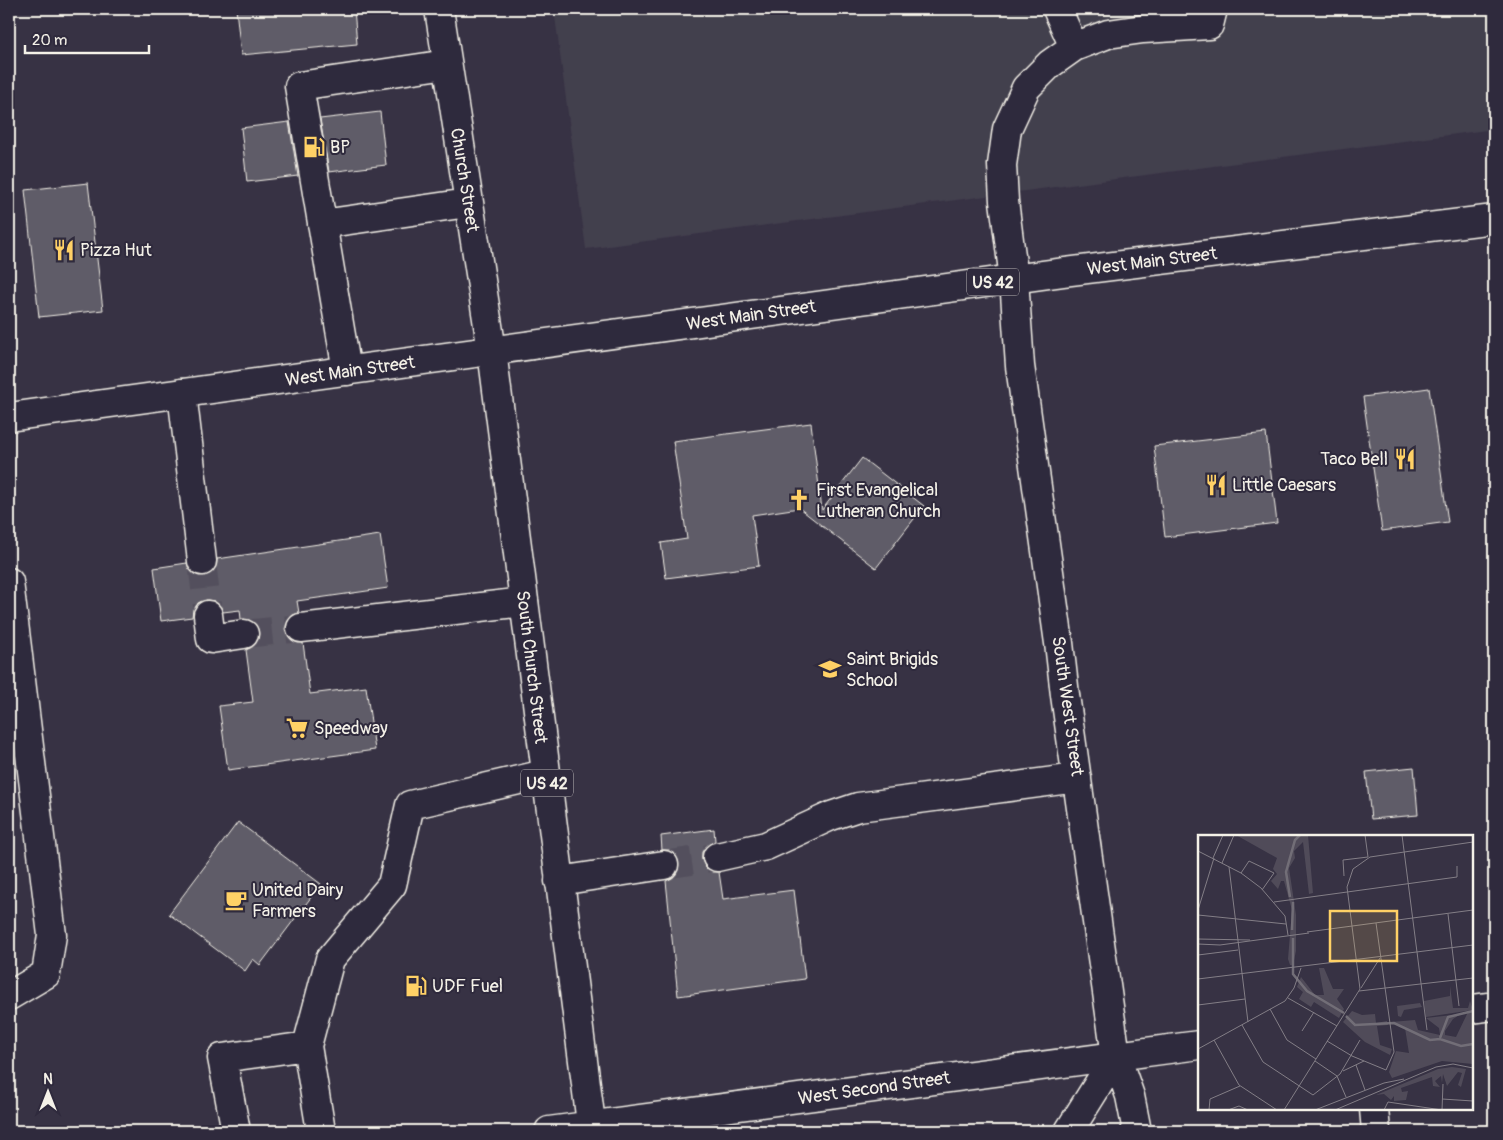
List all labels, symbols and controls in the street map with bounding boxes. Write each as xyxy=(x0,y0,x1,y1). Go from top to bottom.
scale bar xyxy=(25,22,149,54)
text: 20 m xyxy=(32,31,67,50)
street label: Church Street xyxy=(445,126,484,235)
fuel station icon: BP xyxy=(301,134,327,160)
place label: BP xyxy=(330,136,350,159)
restaurant icon: Pizza Hut xyxy=(51,237,77,263)
place label: Pizza Hut xyxy=(80,239,153,262)
street label: West Main Street xyxy=(1086,242,1219,281)
road number: US 42 xyxy=(967,268,1019,296)
street label: West Main Street xyxy=(685,295,818,336)
street label: West Main Street xyxy=(284,351,417,392)
restaurant icon: Taco Bell xyxy=(1392,446,1418,472)
place label: Taco Bell xyxy=(1320,448,1388,471)
restaurant icon: Little Caesars xyxy=(1203,472,1229,498)
place label: Little Caesars xyxy=(1232,474,1336,497)
place label: First Evangelical Lutheran Church xyxy=(816,479,941,523)
church icon: First Evangelical Lutheran Church xyxy=(786,487,812,513)
street label: South Church Street xyxy=(511,589,552,746)
street label: South West Street xyxy=(1046,635,1089,778)
place label: Saint Brigids School xyxy=(846,648,938,692)
school or university icon: Saint Brigids School xyxy=(817,656,843,682)
supermarket icon: Speedway xyxy=(284,715,310,741)
place label: Speedway xyxy=(314,717,388,740)
road number: US 42 xyxy=(521,770,573,796)
inset map xyxy=(1198,835,1473,1110)
place label: United Dairy Farmers xyxy=(252,879,343,923)
cafe icon: United Dairy Farmers xyxy=(223,887,249,913)
fuel station icon: UDF Fuel xyxy=(403,973,429,999)
place label: UDF Fuel xyxy=(432,975,503,998)
street label: West Second Street xyxy=(797,1066,952,1111)
north arrow xyxy=(22,1068,72,1118)
text: N xyxy=(43,1071,53,1088)

